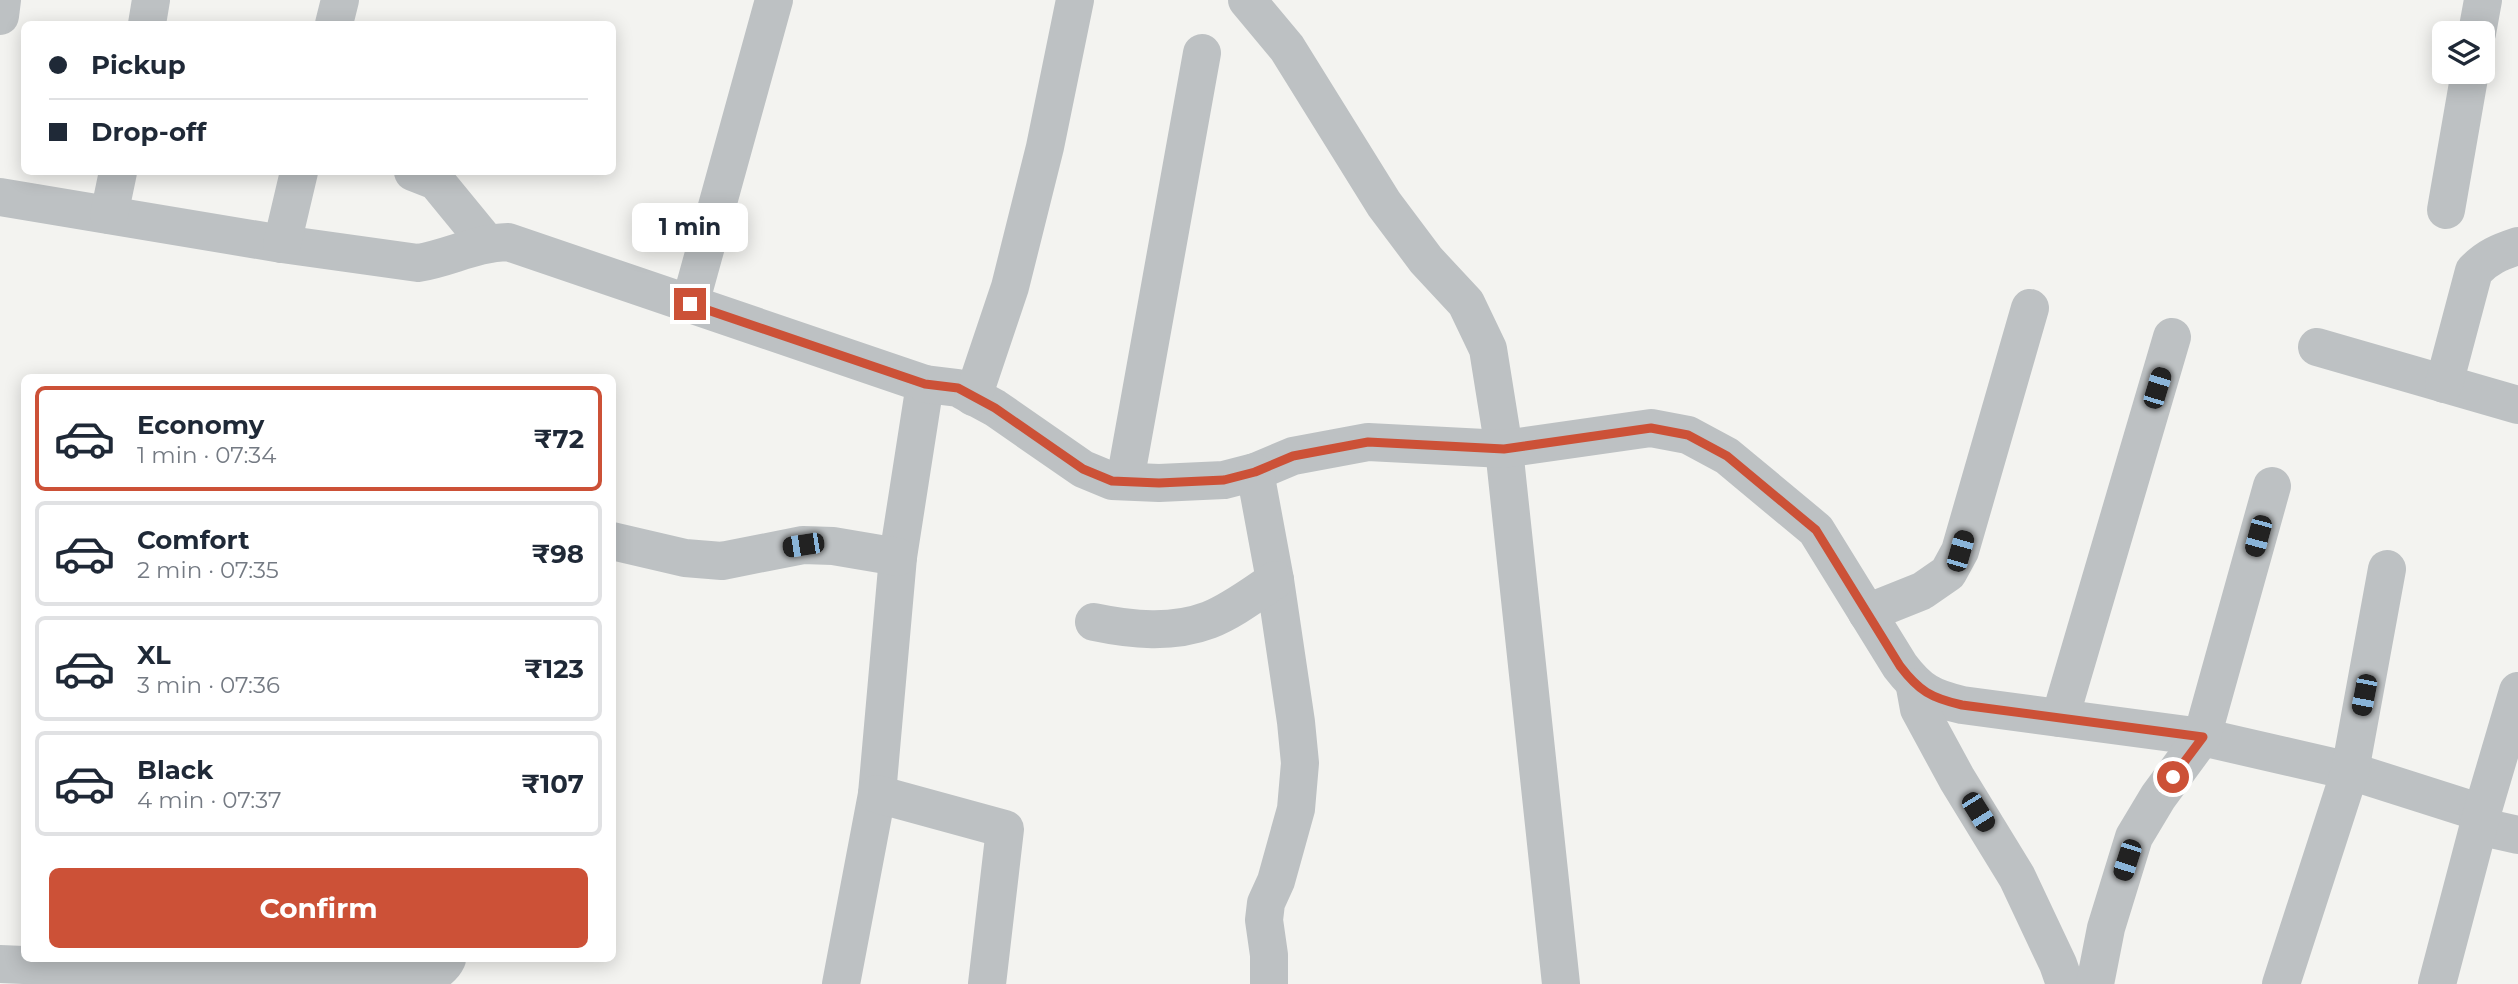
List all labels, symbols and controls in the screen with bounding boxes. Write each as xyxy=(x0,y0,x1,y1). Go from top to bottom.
map controls xyxy=(2432,21,2495,84)
button: layers xyxy=(2432,21,2495,84)
text: Pickup xyxy=(91,49,186,81)
text: Drop-off xyxy=(91,116,206,148)
callout: 1 min xyxy=(632,202,748,252)
text: 1 min xyxy=(659,213,721,241)
route end xyxy=(674,288,706,320)
car xyxy=(2141,365,2174,411)
icon: car xyxy=(53,407,116,470)
text: Economy xyxy=(137,409,264,441)
text: ₹72 xyxy=(534,423,584,455)
text: 1 min · 07:34 xyxy=(137,441,277,469)
car xyxy=(2243,513,2274,559)
icon: car xyxy=(53,522,116,585)
text: Comfort xyxy=(137,524,249,556)
car xyxy=(1945,528,1976,574)
car xyxy=(781,531,826,559)
text: ₹98 xyxy=(531,538,584,570)
text: 2 min · 07:35 xyxy=(137,556,279,584)
icon: car xyxy=(53,637,116,700)
text: XL xyxy=(137,639,171,671)
text: ₹123 xyxy=(524,653,584,685)
text: 3 min · 07:36 xyxy=(137,671,280,699)
car xyxy=(2350,672,2379,718)
icon: car xyxy=(53,752,116,815)
text: Black xyxy=(137,754,213,786)
route start xyxy=(2157,761,2189,793)
text: ₹107 xyxy=(521,768,584,800)
text: 4 min · 07:37 xyxy=(137,786,281,814)
car xyxy=(1958,789,1999,835)
car xyxy=(2111,837,2144,883)
button: Confirm xyxy=(49,868,588,948)

